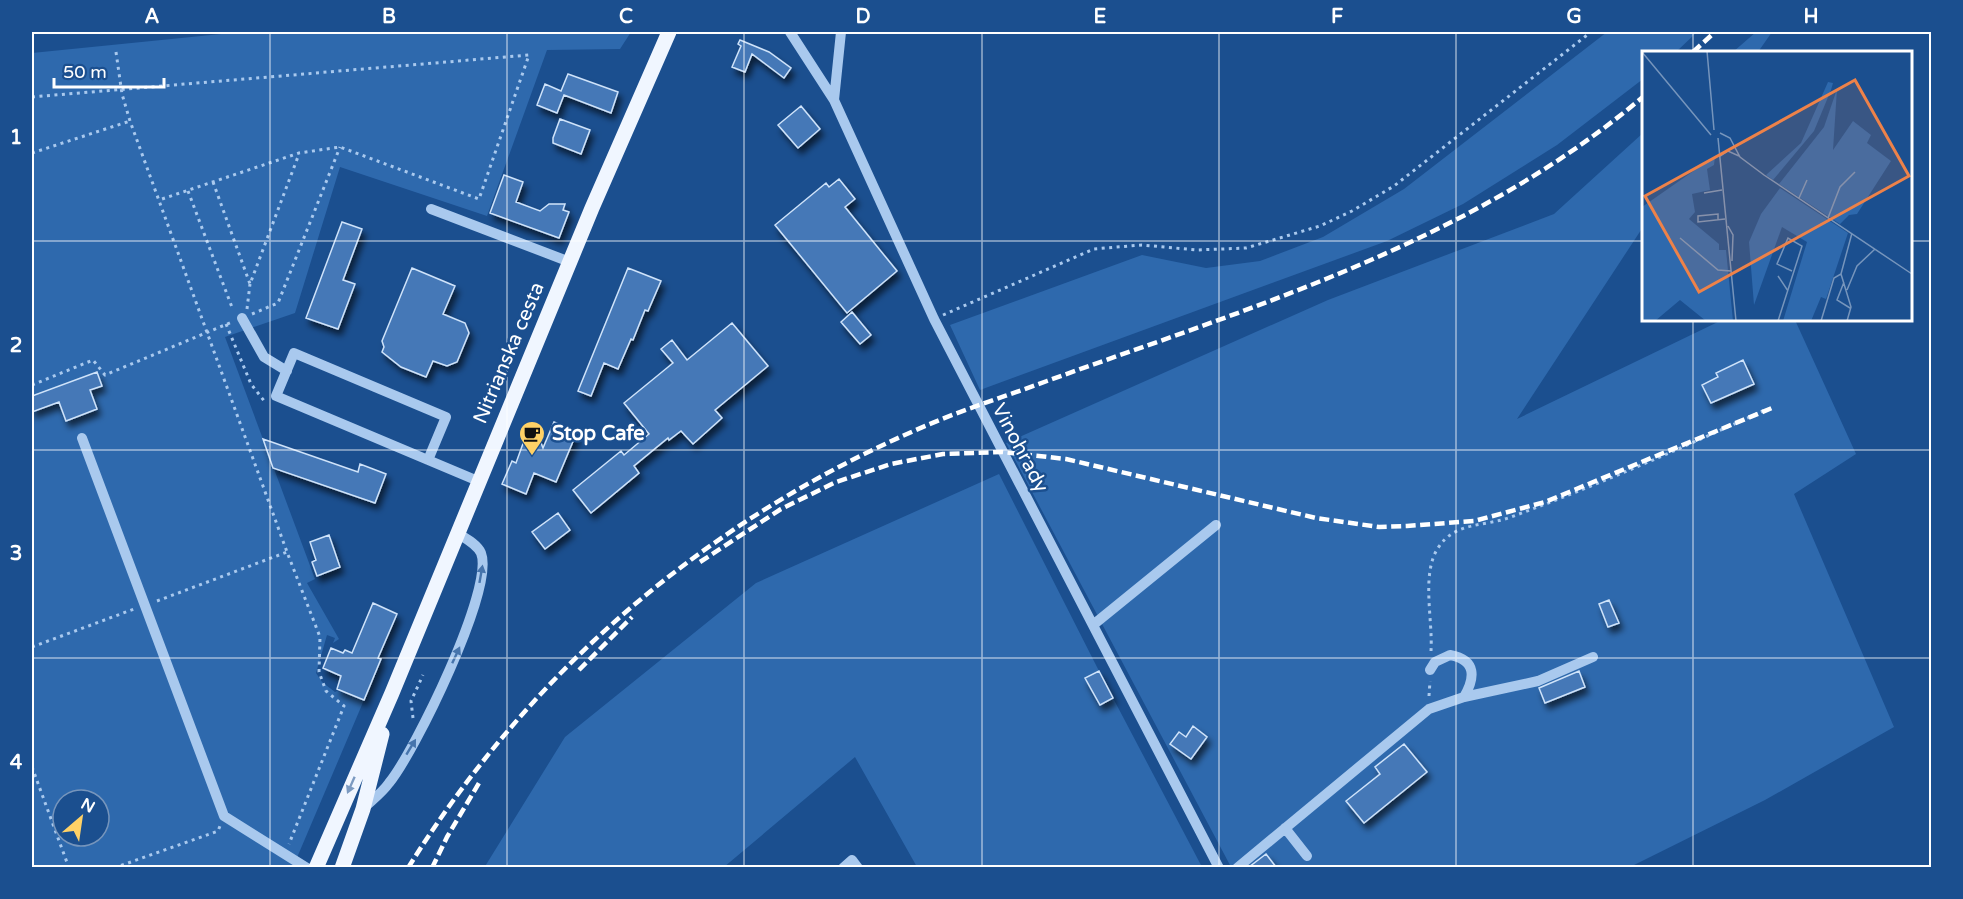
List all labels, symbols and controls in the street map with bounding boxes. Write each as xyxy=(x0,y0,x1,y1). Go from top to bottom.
text: A xyxy=(145,5,160,29)
text: B xyxy=(382,5,396,29)
text: C xyxy=(619,5,633,29)
text: D xyxy=(855,5,871,29)
text: E xyxy=(1094,5,1107,29)
text: F xyxy=(1331,5,1343,29)
text: G xyxy=(1566,5,1582,29)
text: H xyxy=(1803,5,1819,29)
scale bar xyxy=(54,51,164,89)
inset map xyxy=(1642,51,1912,321)
text: 50 m xyxy=(63,61,107,83)
text: 1 xyxy=(10,126,22,150)
street label: Nitrianska cesta xyxy=(468,279,550,427)
text: 2 xyxy=(10,334,22,358)
street label: Vinohrady xyxy=(987,399,1054,497)
cafe icon: Stop Cafe xyxy=(517,419,547,457)
place label: Stop Cafe xyxy=(552,422,645,446)
text: 3 xyxy=(10,542,22,566)
one-way arrow xyxy=(476,565,485,584)
one-way arrow xyxy=(451,647,460,664)
one-way arrow xyxy=(406,739,417,755)
text: 4 xyxy=(10,751,23,775)
one-way arrow xyxy=(346,776,356,794)
north arrow xyxy=(51,788,111,848)
text: N xyxy=(77,794,98,818)

